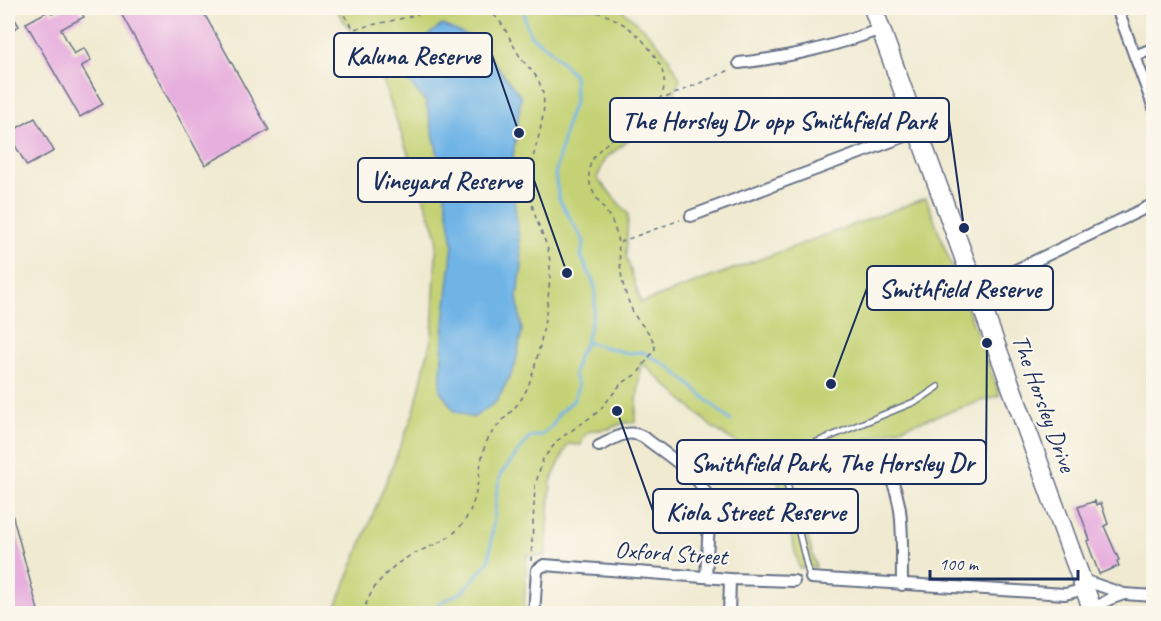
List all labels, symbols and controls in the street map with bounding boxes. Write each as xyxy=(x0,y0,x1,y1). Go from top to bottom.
callout: Kaluna Reserve xyxy=(334,33,492,77)
text: Kaluna Reserve xyxy=(346,39,482,72)
callout: The Horsley Dr opp Smithfield Park xyxy=(610,98,949,142)
text: The Horsley Dr opp Smithfield Park xyxy=(622,104,938,137)
callout: Vineyard Reserve xyxy=(358,158,534,202)
text: Vineyard Reserve xyxy=(370,164,524,197)
callout: Smithfield Reserve xyxy=(867,266,1053,310)
text: Smithfield Reserve xyxy=(879,272,1044,305)
street label: The Horsley Drive xyxy=(1005,330,1083,478)
callout: Smithfield Park, The Horsley Dr xyxy=(677,440,986,484)
text: Smithfield Park, The Horsley Dr xyxy=(690,446,976,479)
callout: Kiola Street Reserve xyxy=(653,489,858,533)
text: Kiola Street Reserve xyxy=(666,495,848,528)
street label: Oxford Street xyxy=(614,534,730,572)
scale bar xyxy=(930,543,1078,581)
text: 100 m xyxy=(939,553,980,575)

